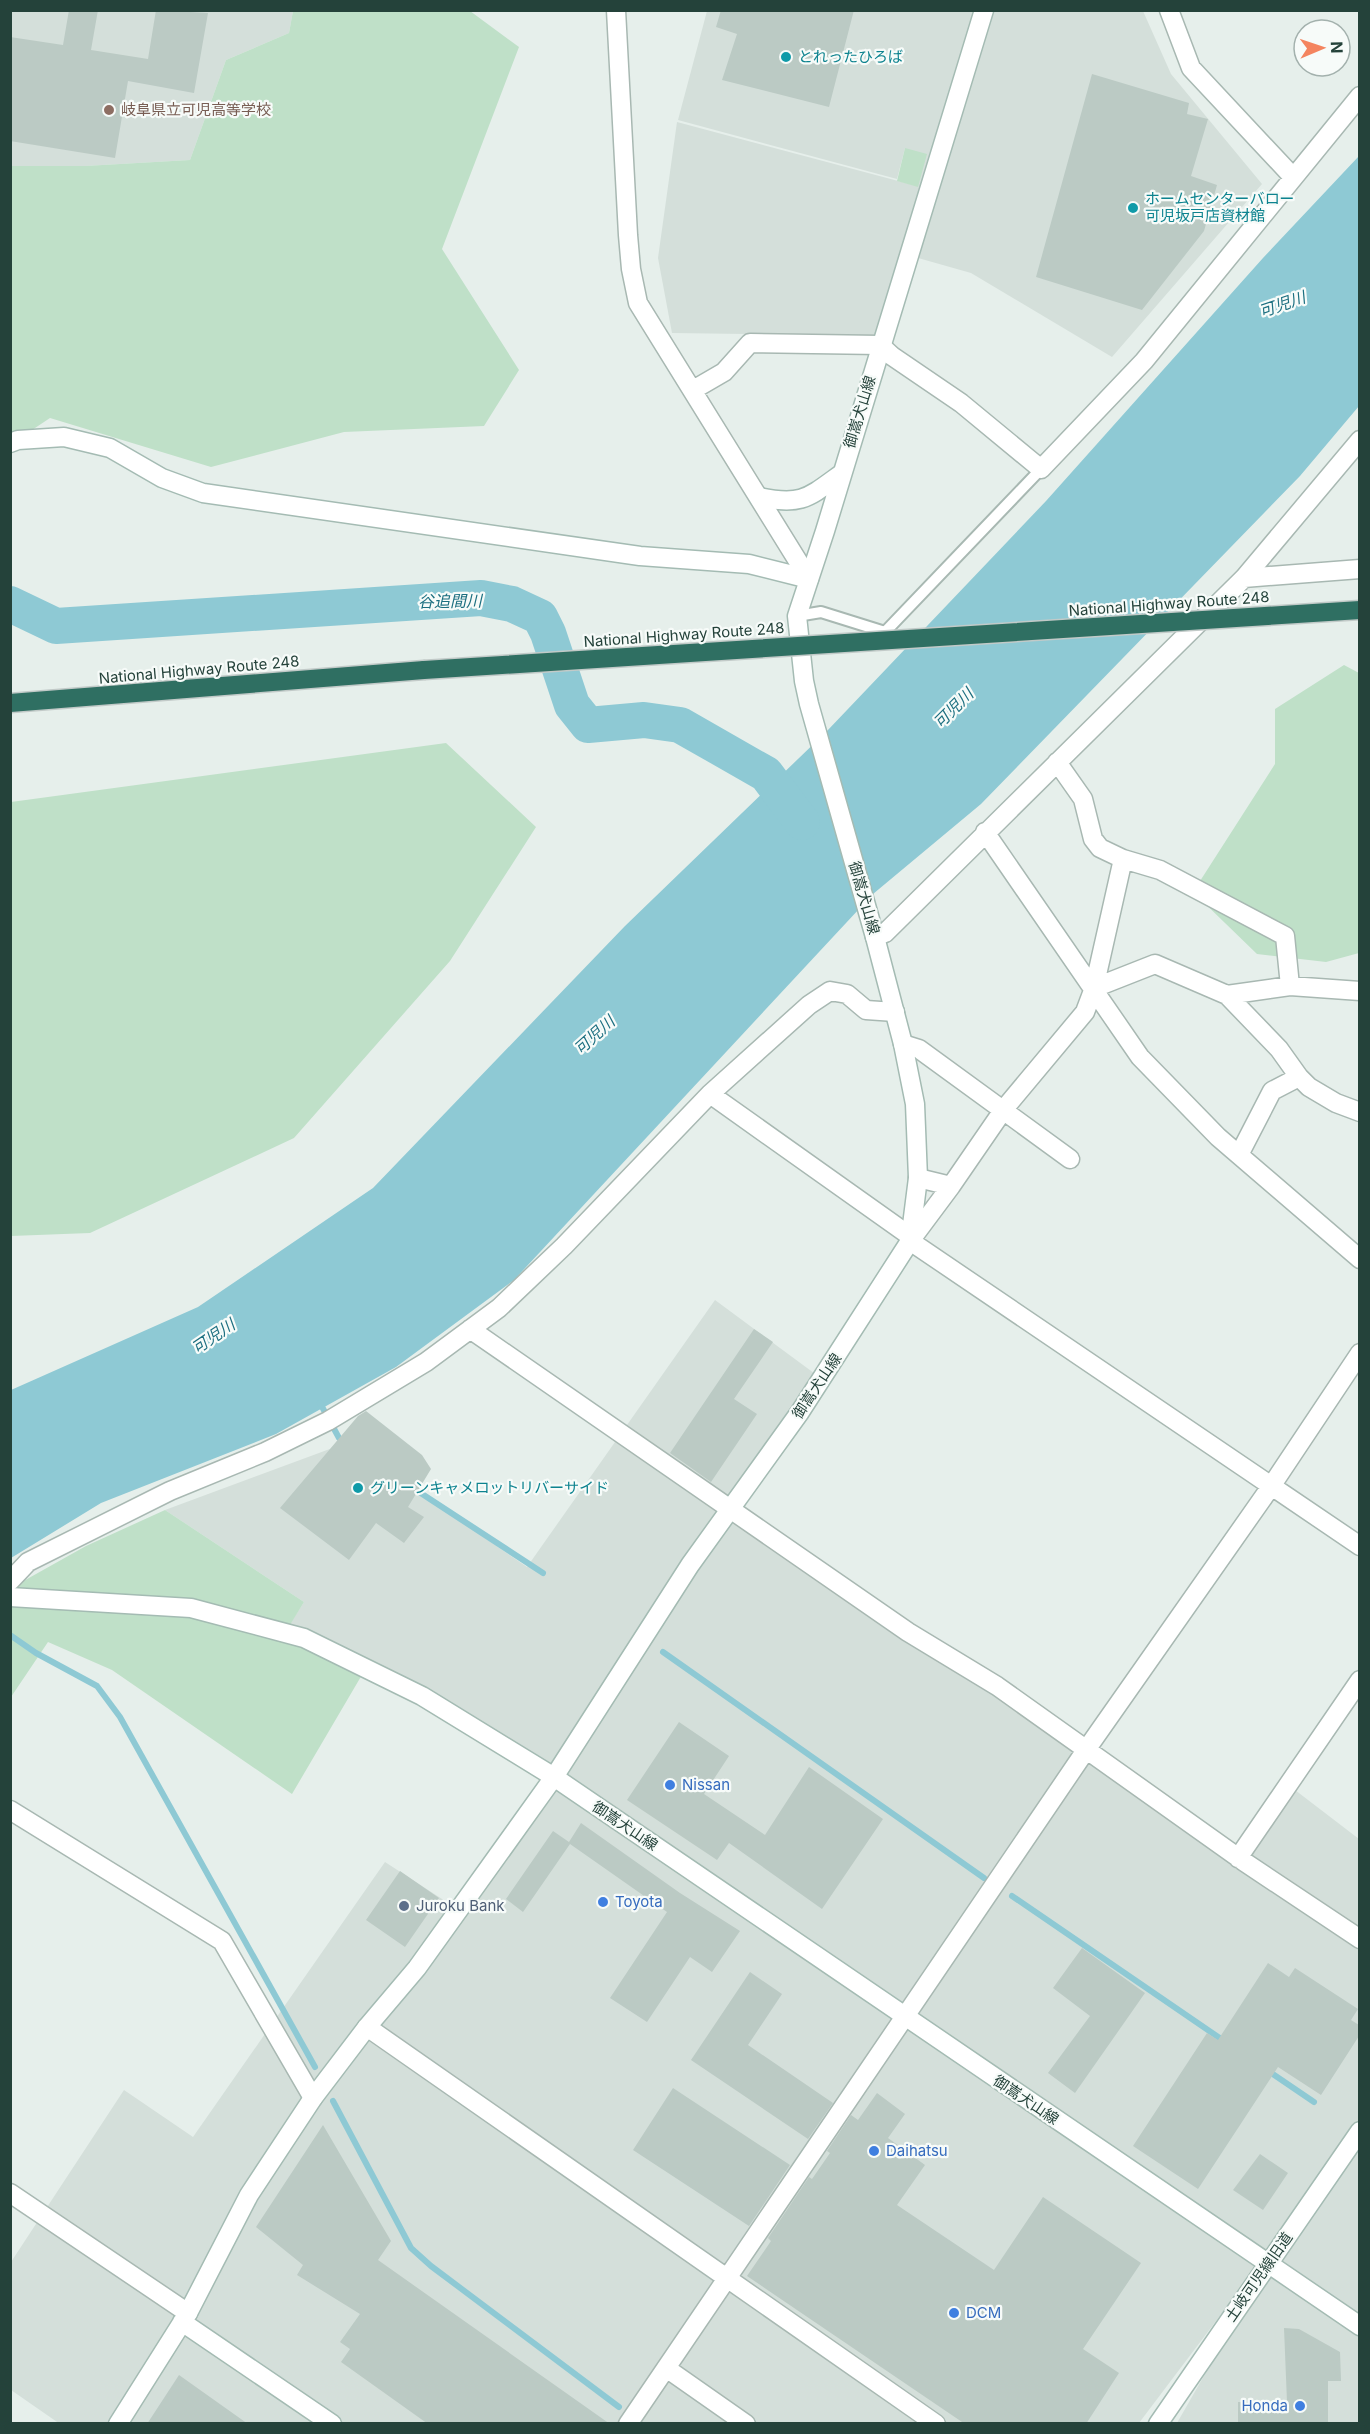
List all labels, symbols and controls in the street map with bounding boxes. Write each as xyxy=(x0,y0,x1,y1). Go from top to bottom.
north arrow xyxy=(1292,18,1352,78)
text: N xyxy=(1327,41,1347,54)
place label: とれったひろば xyxy=(798,47,903,66)
marker: とれったひろば xyxy=(779,50,793,64)
place label: 岐阜県立可児高等学校 xyxy=(121,100,271,119)
marker: 岐阜県立可児高等学校 xyxy=(102,103,116,117)
place label: ホームセンターバロー 可児坂戸店資材館 xyxy=(1145,189,1294,225)
marker: ホームセンターバロー 可児坂戸店資材館 xyxy=(1126,201,1140,215)
water label: 可児川 xyxy=(1256,286,1310,321)
street label: 御嵩犬山線 xyxy=(839,373,880,451)
street label: National Highway Route 248 xyxy=(1068,587,1270,620)
water label: 谷追間川 xyxy=(418,590,484,612)
street label: National Highway Route 248 xyxy=(583,618,785,651)
street label: National Highway Route 248 xyxy=(98,651,300,688)
water label: 可児川 xyxy=(929,683,978,732)
street label: 御嵩犬山線 xyxy=(845,859,884,937)
water label: 可児川 xyxy=(569,1010,620,1058)
water label: 可児川 xyxy=(188,1313,240,1358)
street label: 御嵩犬山線 xyxy=(788,1349,845,1422)
place label: グリーンキャメロットリバーサイド xyxy=(370,1478,609,1497)
marker: グリーンキャメロットリバーサイド xyxy=(351,1481,365,1495)
place label: Nissan xyxy=(682,1775,730,1794)
marker: Nissan xyxy=(663,1778,677,1792)
street label: 御嵩犬山線 xyxy=(589,1797,662,1854)
place label: Toyota xyxy=(615,1892,663,1911)
marker: Toyota xyxy=(596,1895,610,1909)
place label: Juroku Bank xyxy=(416,1896,505,1915)
marker: Juroku Bank xyxy=(397,1899,411,1913)
street label: 御嵩犬山線 xyxy=(990,2071,1063,2128)
place label: Daihatsu xyxy=(886,2141,948,2160)
marker: Daihatsu xyxy=(867,2144,881,2158)
street label: 土岐可児線旧道 xyxy=(1221,2228,1296,2325)
place label: DCM xyxy=(966,2303,1001,2322)
marker: DCM xyxy=(947,2306,961,2320)
place label: Honda xyxy=(1241,2396,1288,2415)
marker: Honda xyxy=(1293,2399,1307,2413)

